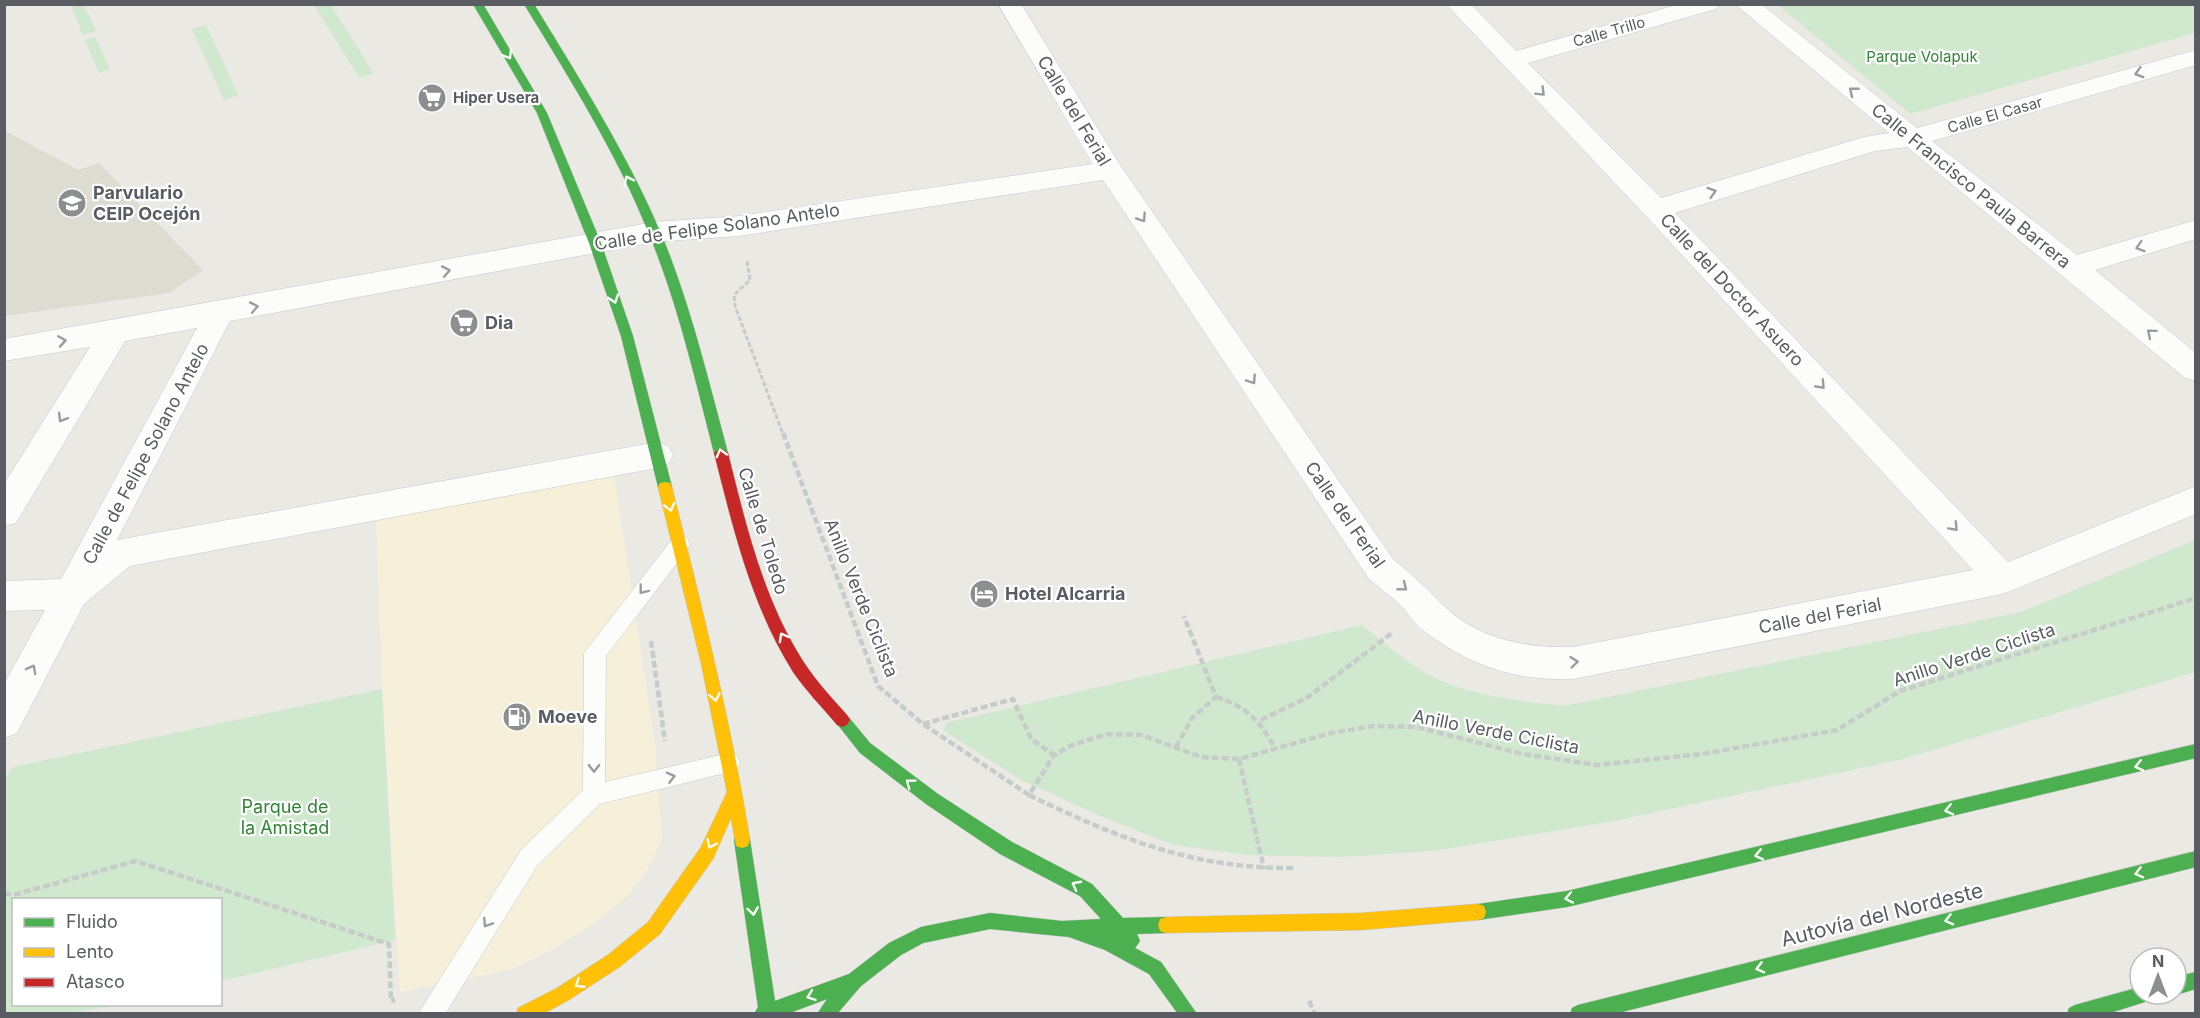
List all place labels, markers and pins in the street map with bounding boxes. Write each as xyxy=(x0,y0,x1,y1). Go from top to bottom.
supermarket icon: Hiper Usera xyxy=(416,82,448,114)
place label: Hiper Usera xyxy=(453,88,539,107)
place label: Parvulario CEIP Ocejón xyxy=(93,182,201,224)
school or university icon: Parvulario CEIP Ocejón xyxy=(56,187,88,219)
supermarket icon: Dia xyxy=(448,307,480,339)
place label: Dia xyxy=(485,312,513,333)
hotel icon: Hotel Alcarria xyxy=(968,578,1000,610)
place label: Hotel Alcarria xyxy=(1005,583,1126,604)
fuel station icon: Moeve xyxy=(501,701,533,733)
place label: Moeve xyxy=(538,706,598,727)

